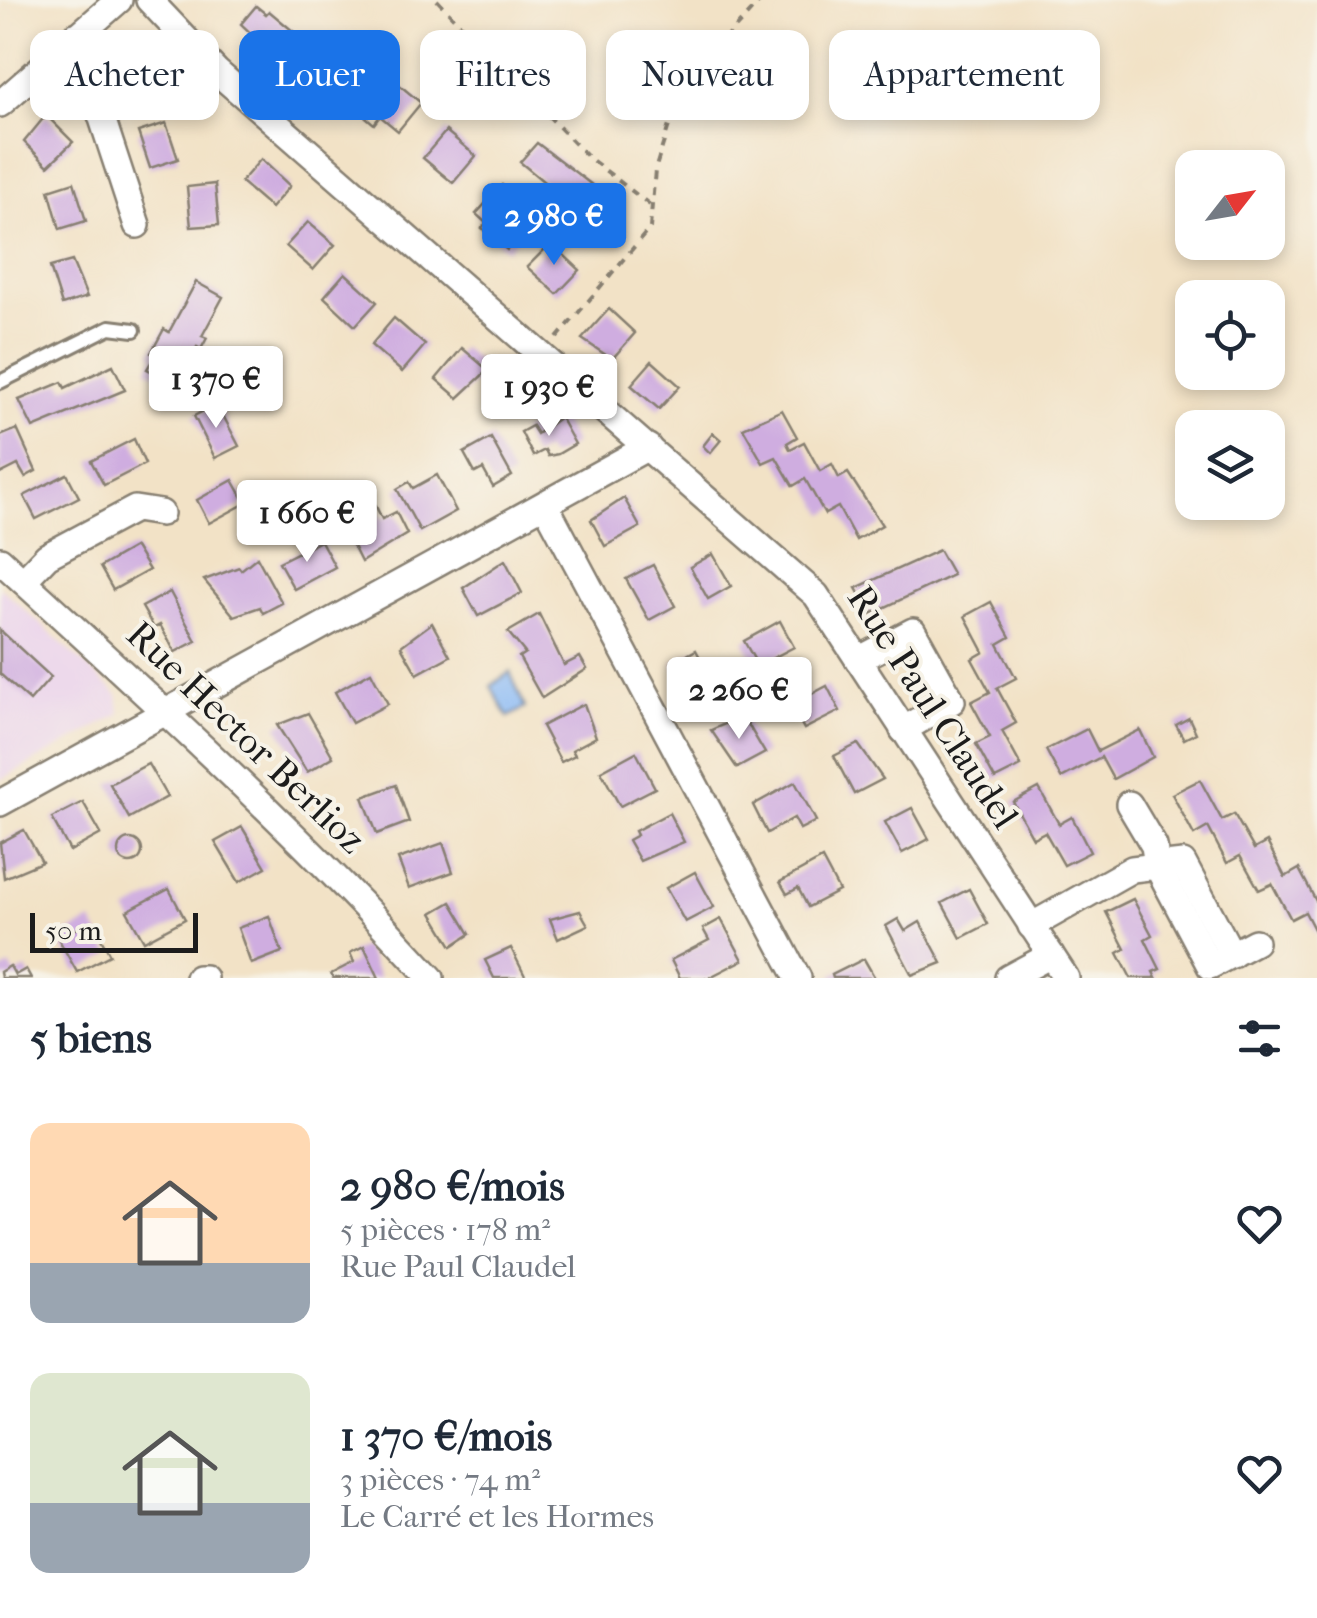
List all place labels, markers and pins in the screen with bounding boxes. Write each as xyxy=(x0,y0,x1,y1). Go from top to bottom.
pin: 2 980 € xyxy=(462,183,646,268)
pin: 1 370 € xyxy=(124,346,308,431)
pin: 1 930 € xyxy=(457,354,641,439)
pin: 1 660 € xyxy=(215,480,399,565)
pin: 2 260 € xyxy=(647,657,831,742)

